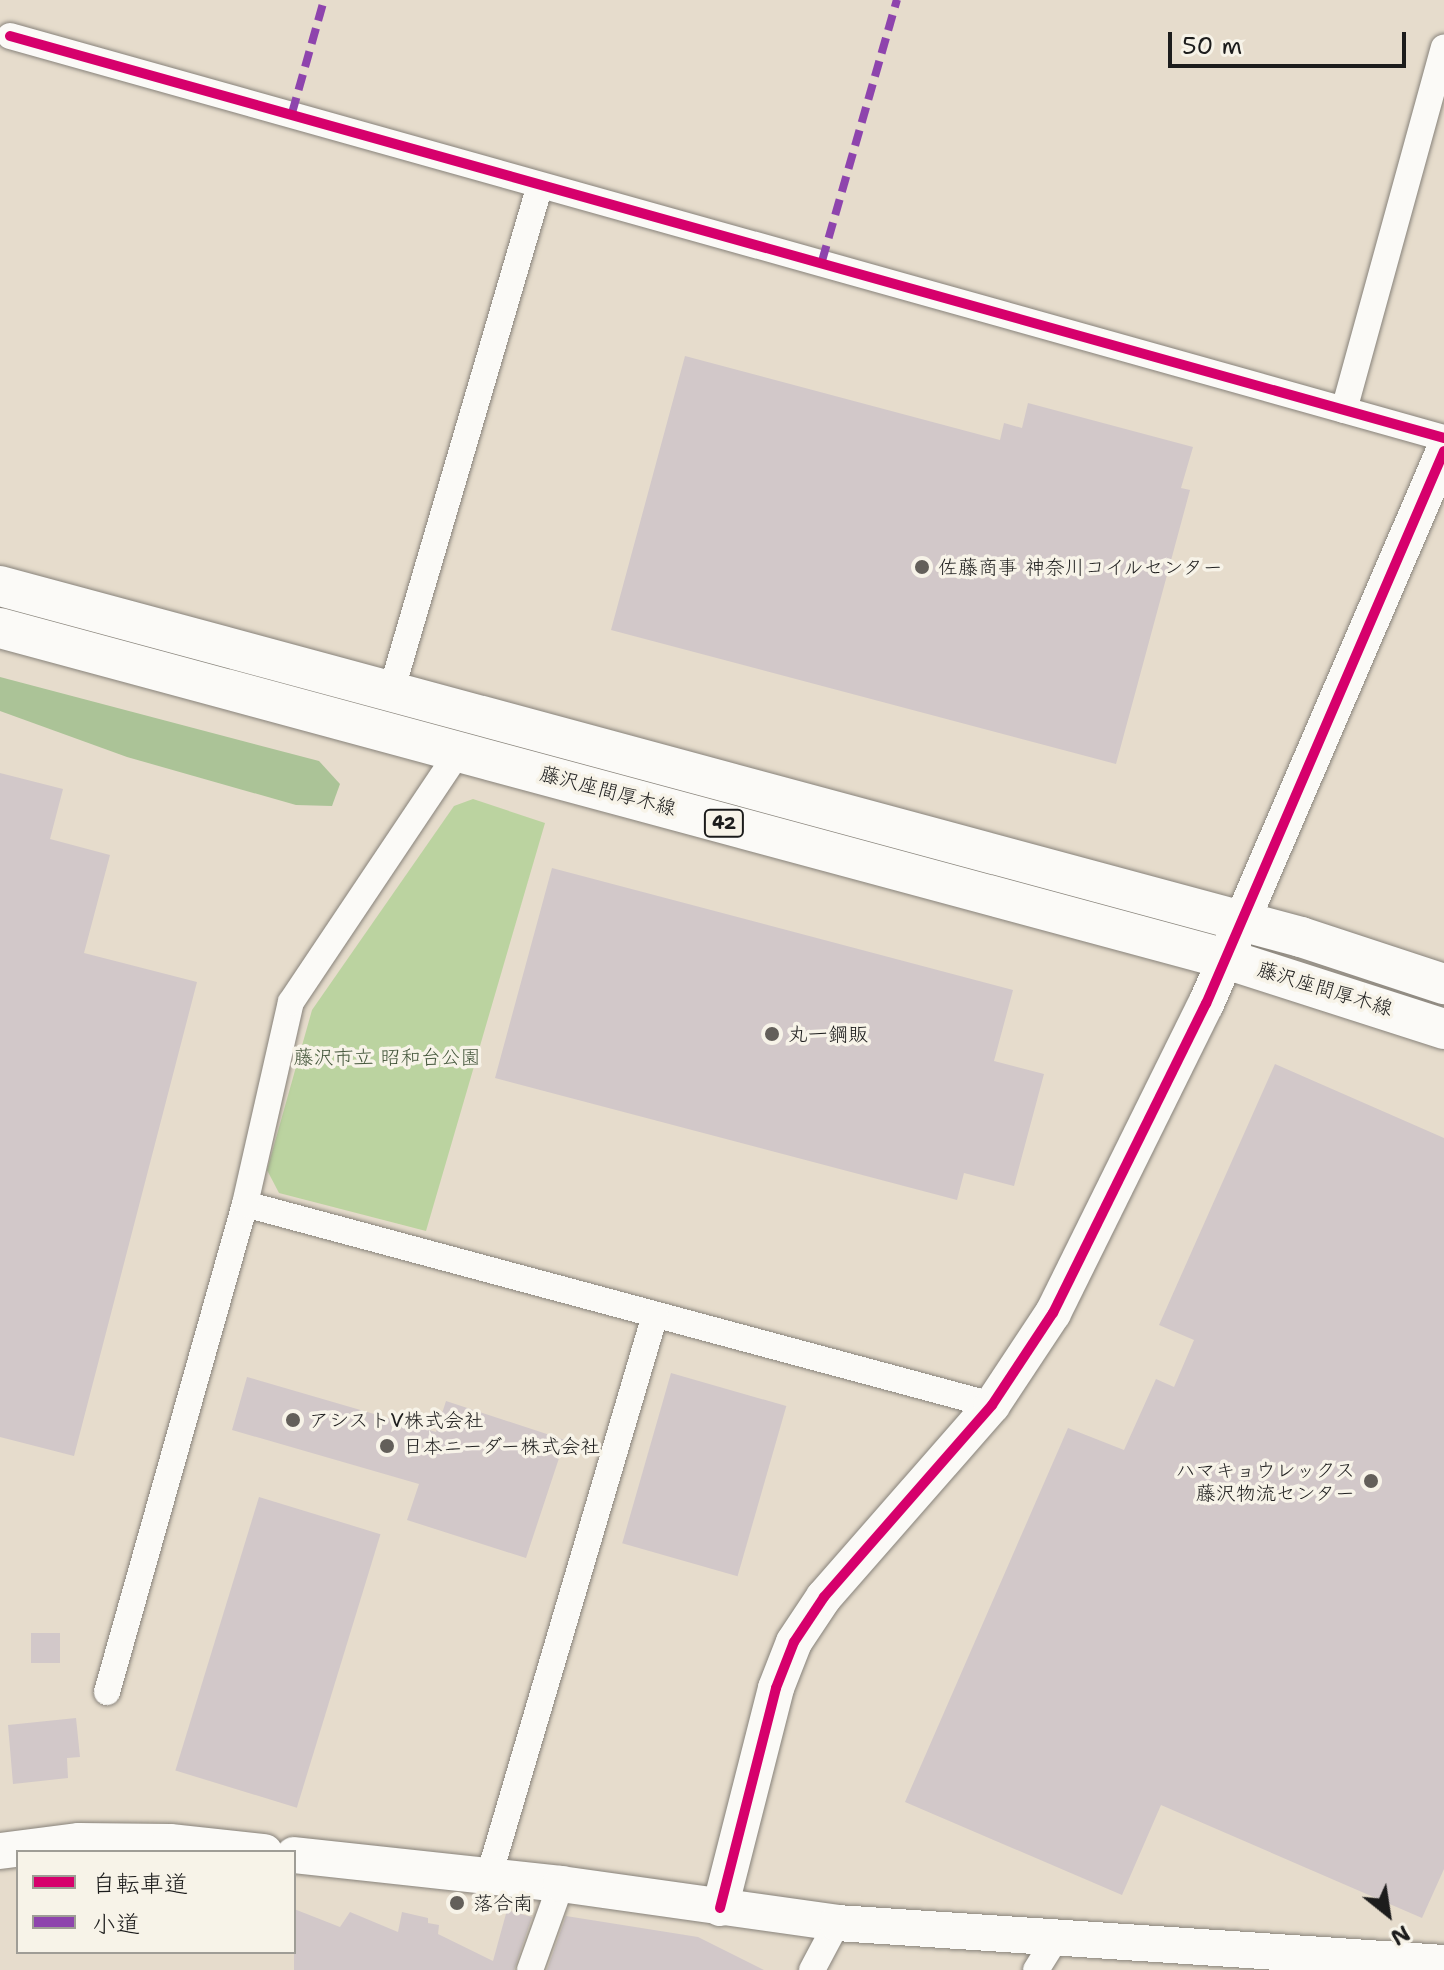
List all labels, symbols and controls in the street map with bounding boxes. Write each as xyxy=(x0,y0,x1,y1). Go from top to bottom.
scale bar xyxy=(1172,16,1410,66)
text: 50 m xyxy=(1182,30,1242,62)
place label: 佐藤商事 神奈川コイルセンター xyxy=(938,555,1225,579)
marker: 佐藤商事 神奈川コイルセンター xyxy=(913,558,931,576)
street label: 藤沢座間厚木線 xyxy=(537,761,679,821)
road number: 42 xyxy=(702,809,746,837)
street label: 藤沢座間厚木線 xyxy=(1255,957,1395,1021)
place label: 丸一鋼販 xyxy=(788,1022,868,1046)
marker: 丸一鋼販 xyxy=(763,1025,781,1043)
park label: 藤沢市立 昭和台公園 xyxy=(294,1045,480,1069)
place label: アシストV株式会社 xyxy=(309,1408,482,1432)
marker: アシストV株式会社 xyxy=(284,1411,302,1429)
place label: 日本ニーダー株式会社 xyxy=(403,1434,601,1458)
marker: 日本ニーダー株式会社 xyxy=(378,1437,396,1455)
place label: ハマキョウレックス 藤沢物流センター xyxy=(1175,1458,1355,1505)
marker: ハマキョウレックス 藤沢物流センター xyxy=(1362,1472,1380,1490)
legend xyxy=(16,1850,296,1954)
text: 自転車道 xyxy=(92,1868,188,1900)
north arrow xyxy=(1348,1874,1428,1954)
place label: 落合南 xyxy=(473,1891,533,1915)
marker: 落合南 xyxy=(448,1894,466,1912)
text: 小道 xyxy=(92,1908,140,1940)
text: N xyxy=(1385,1918,1415,1952)

